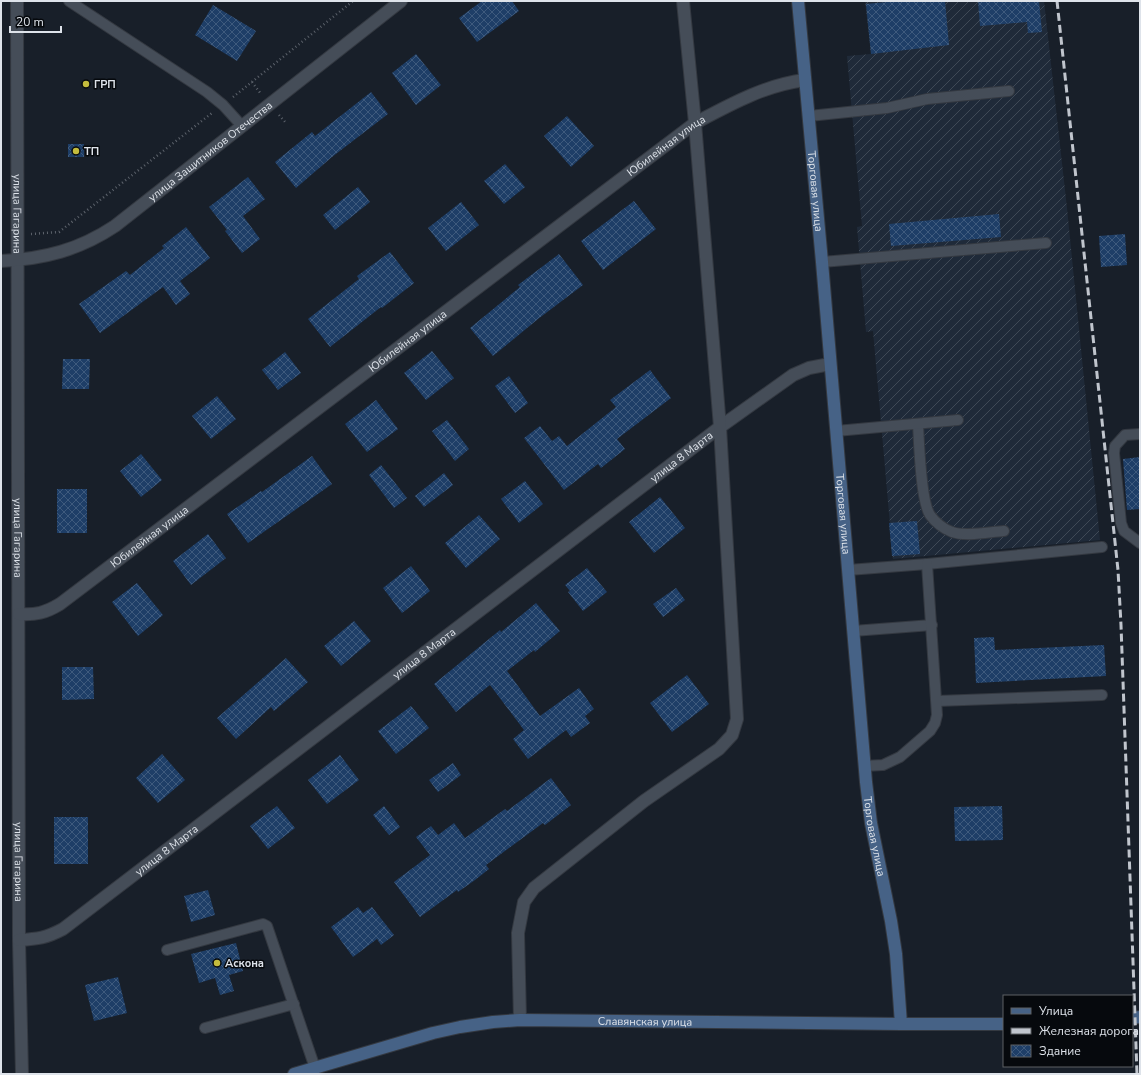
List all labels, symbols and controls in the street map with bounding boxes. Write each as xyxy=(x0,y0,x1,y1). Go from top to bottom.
scale bar xyxy=(10,8,61,34)
text: 20 m xyxy=(16,14,44,30)
place label: ГРП xyxy=(94,77,116,92)
marker: ГРП xyxy=(81,79,91,89)
street label: улица Защитников Отечества xyxy=(145,98,276,205)
street label: Юбилейная улица xyxy=(624,112,708,180)
place label: ТП xyxy=(84,144,99,159)
marker: ТП xyxy=(71,146,81,156)
street label: Торговая улица xyxy=(804,150,826,232)
street label: улица Гагарина xyxy=(9,174,25,254)
street label: Юбилейная улица xyxy=(366,307,450,376)
street label: улица 8 Марта xyxy=(647,428,716,486)
street label: Торговая улица xyxy=(832,473,854,555)
street label: улица Гагарина xyxy=(10,498,25,578)
street label: Юбилейная улица xyxy=(107,502,192,571)
street label: улица 8 Марта xyxy=(390,625,459,683)
street label: Торговая улица xyxy=(860,796,889,878)
street label: улица 8 Марта xyxy=(132,821,201,879)
street label: улица Гагарина xyxy=(11,822,26,902)
place label: Аскона xyxy=(225,956,264,971)
marker: Аскона xyxy=(212,958,222,968)
legend xyxy=(1003,995,1133,1067)
text: Улица xyxy=(1038,1003,1073,1019)
street label: Славянская улица xyxy=(598,1014,692,1030)
text: Железная дорога xyxy=(1039,1023,1139,1039)
text: Здание xyxy=(1039,1043,1081,1059)

